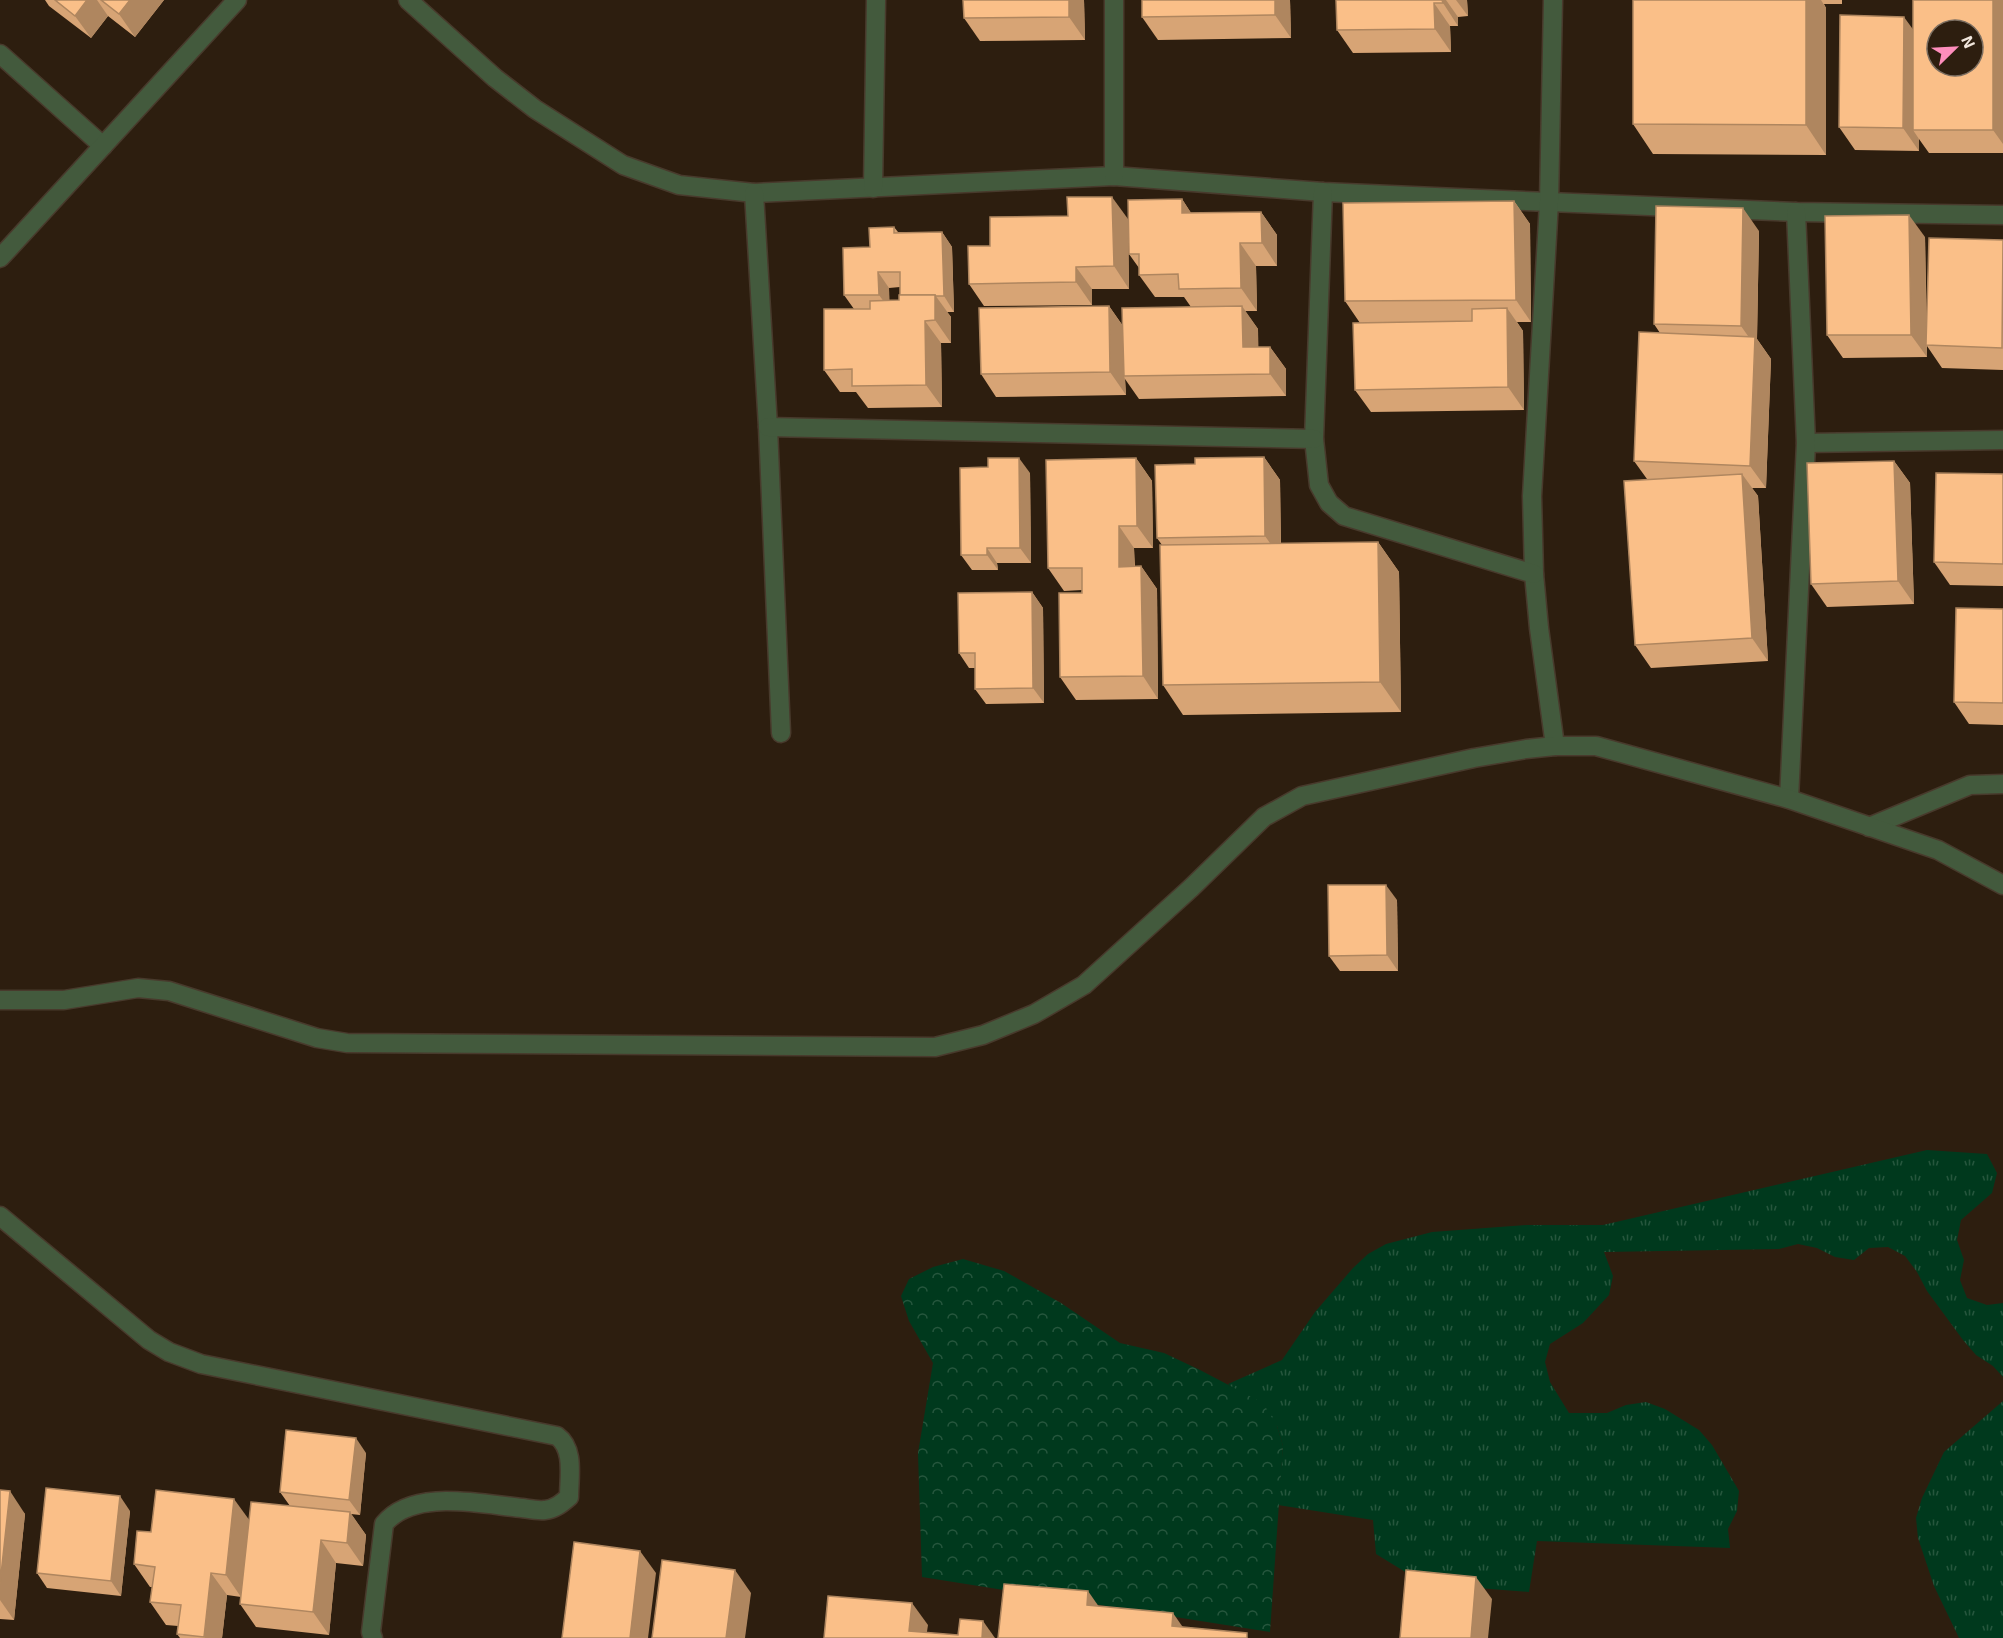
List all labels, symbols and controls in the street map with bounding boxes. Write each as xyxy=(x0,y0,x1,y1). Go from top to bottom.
north arrow xyxy=(1925,18,1985,78)
text: N xyxy=(1958,33,1980,51)

